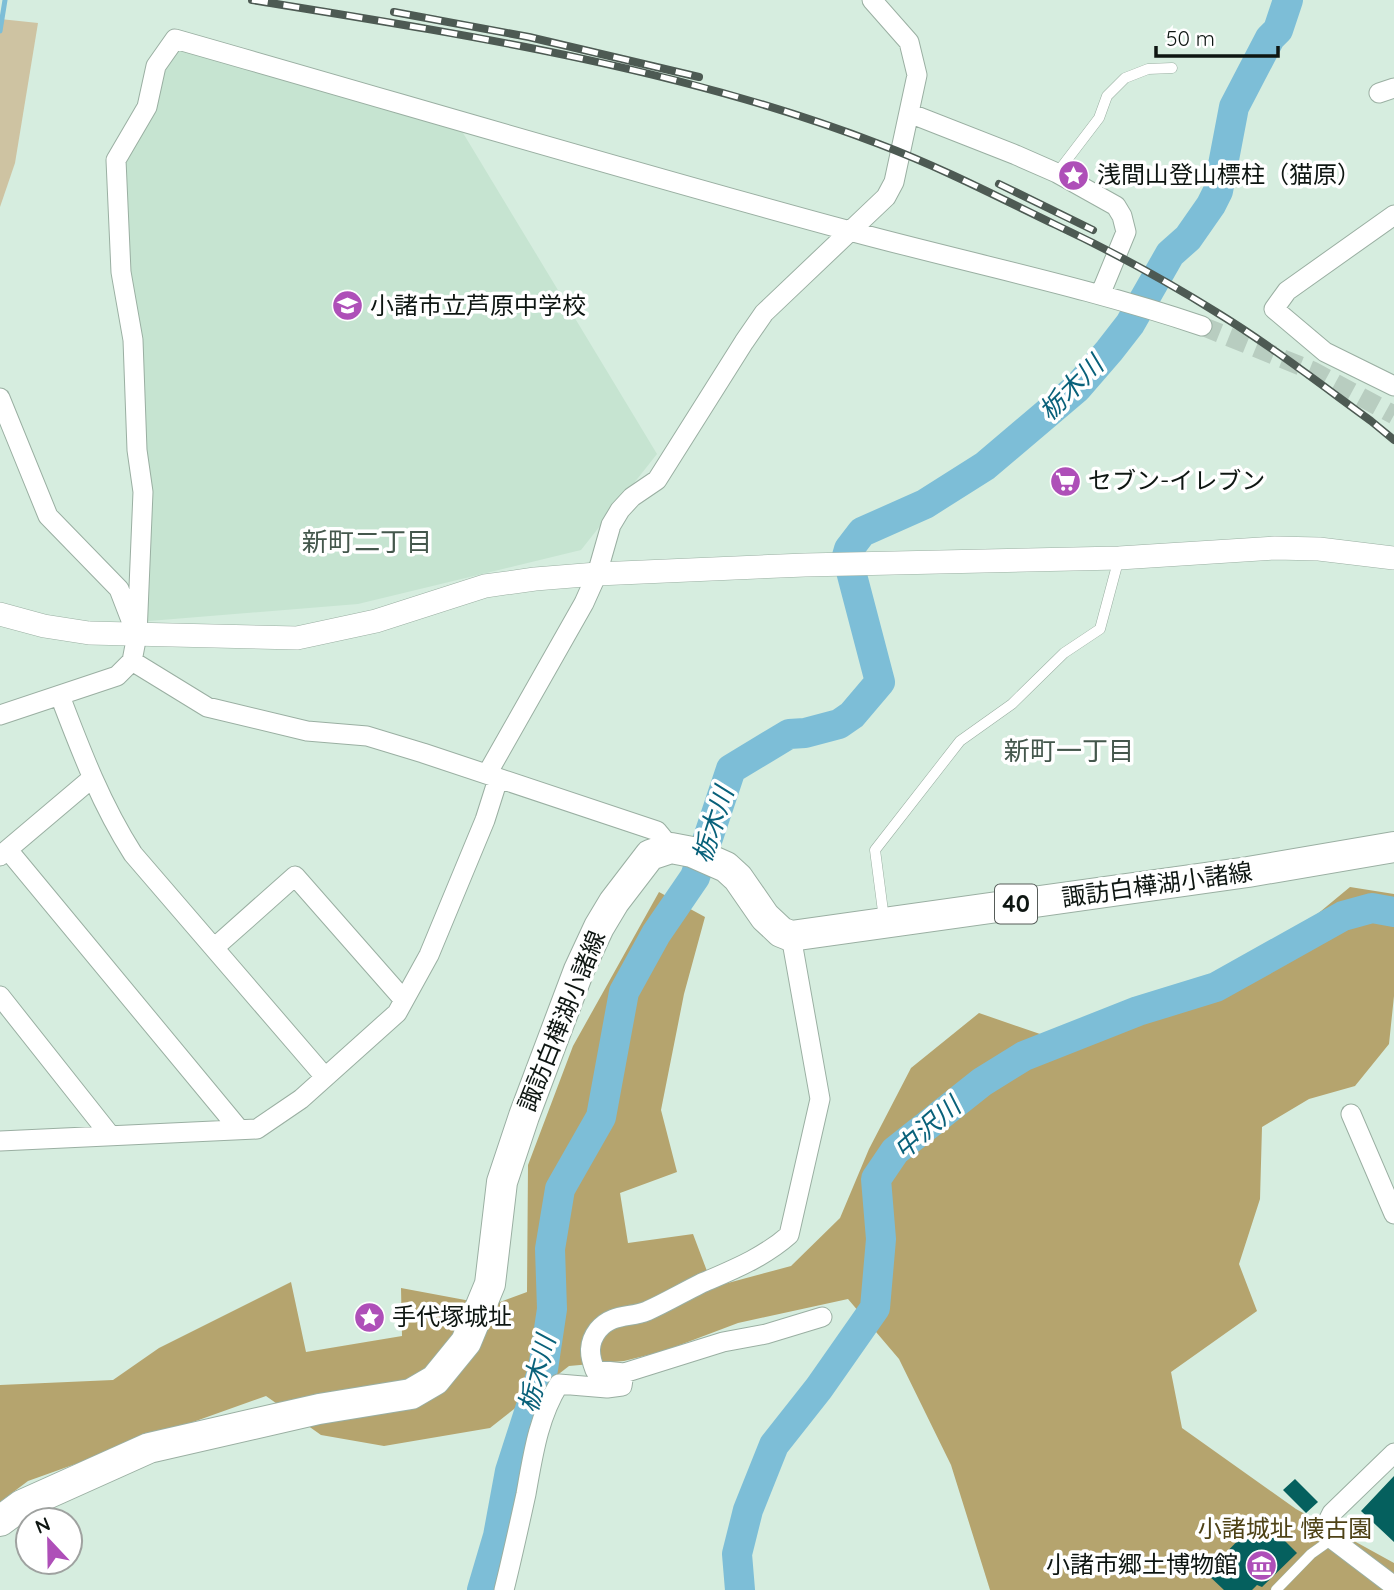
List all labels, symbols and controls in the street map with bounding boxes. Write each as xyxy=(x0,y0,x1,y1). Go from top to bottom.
scale bar xyxy=(1156,14,1278,58)
text: 50 m xyxy=(1166,25,1215,51)
place icon: 浅間山登山標柱（猫原） xyxy=(1057,158,1091,192)
place label: 浅間山登山標柱（猫原） xyxy=(1097,159,1361,189)
school or university icon: 小諸市立芦原中学校 xyxy=(330,289,364,323)
place label: 小諸市立芦原中学校 xyxy=(370,290,586,320)
water label: 栃木川 xyxy=(1031,346,1112,427)
supermarket icon: セブン-イレブン xyxy=(1048,464,1082,498)
place label: セブン-イレブン xyxy=(1088,465,1265,495)
district label: 新町二丁目 xyxy=(302,525,432,558)
district label: 新町一丁目 xyxy=(1004,734,1134,767)
water label: 栃木川 xyxy=(685,780,741,867)
street label: 諏訪白樺湖小諸線 xyxy=(1060,856,1254,912)
road number: 40 xyxy=(995,884,1037,923)
street label: 諏訪白樺湖小諸線 xyxy=(511,926,611,1115)
water label: 中沢川 xyxy=(886,1088,969,1166)
place icon: 手代塚城址 xyxy=(352,1300,386,1334)
place label: 手代塚城址 xyxy=(392,1301,512,1331)
water label: 栃木川 xyxy=(511,1329,563,1416)
north arrow xyxy=(14,1506,84,1576)
text: N xyxy=(32,1511,54,1539)
park label: 小諸城址 懐古園 xyxy=(1198,1513,1372,1543)
museum icon: 小諸市郷土博物館 xyxy=(1244,1548,1278,1582)
place label: 小諸市郷土博物館 xyxy=(1046,1549,1238,1579)

